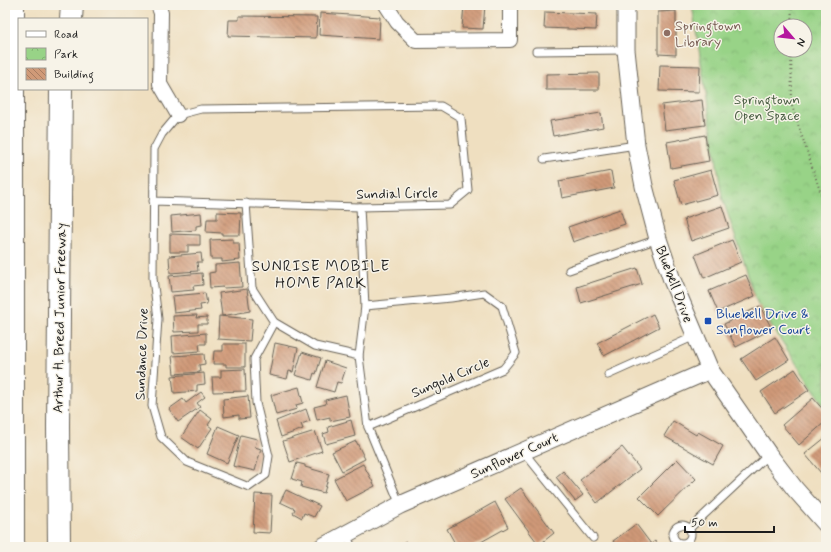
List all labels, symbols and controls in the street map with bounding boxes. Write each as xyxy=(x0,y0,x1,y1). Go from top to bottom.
place label: Springtown Library xyxy=(675,17,741,51)
legend xyxy=(18,18,148,90)
north arrow xyxy=(773,18,813,58)
text: Road xyxy=(54,27,78,43)
marker: Springtown Library xyxy=(662,28,672,38)
text: N xyxy=(793,36,809,49)
text: Park xyxy=(54,47,78,63)
text: Building xyxy=(54,67,94,84)
park label: Springtown Open Space xyxy=(734,91,800,125)
street label: Sundial Circle xyxy=(356,184,438,204)
street label: Arthur H. Breed Junior Freeway xyxy=(49,223,71,413)
street label: Bluebell Drive xyxy=(651,243,697,325)
district label: SUNRISE MOBILE HOME PARK xyxy=(252,257,390,294)
place label: Bluebell Drive & Sunflower Court xyxy=(716,305,810,339)
street label: Sundance Drive xyxy=(131,308,153,400)
marker: Bluebell Drive & Sunflower Court xyxy=(703,316,713,326)
street label: Sungold Circle xyxy=(409,353,493,403)
street label: Sunflower Court xyxy=(468,429,561,483)
scale bar xyxy=(685,508,774,534)
text: 50 m xyxy=(691,515,718,531)

